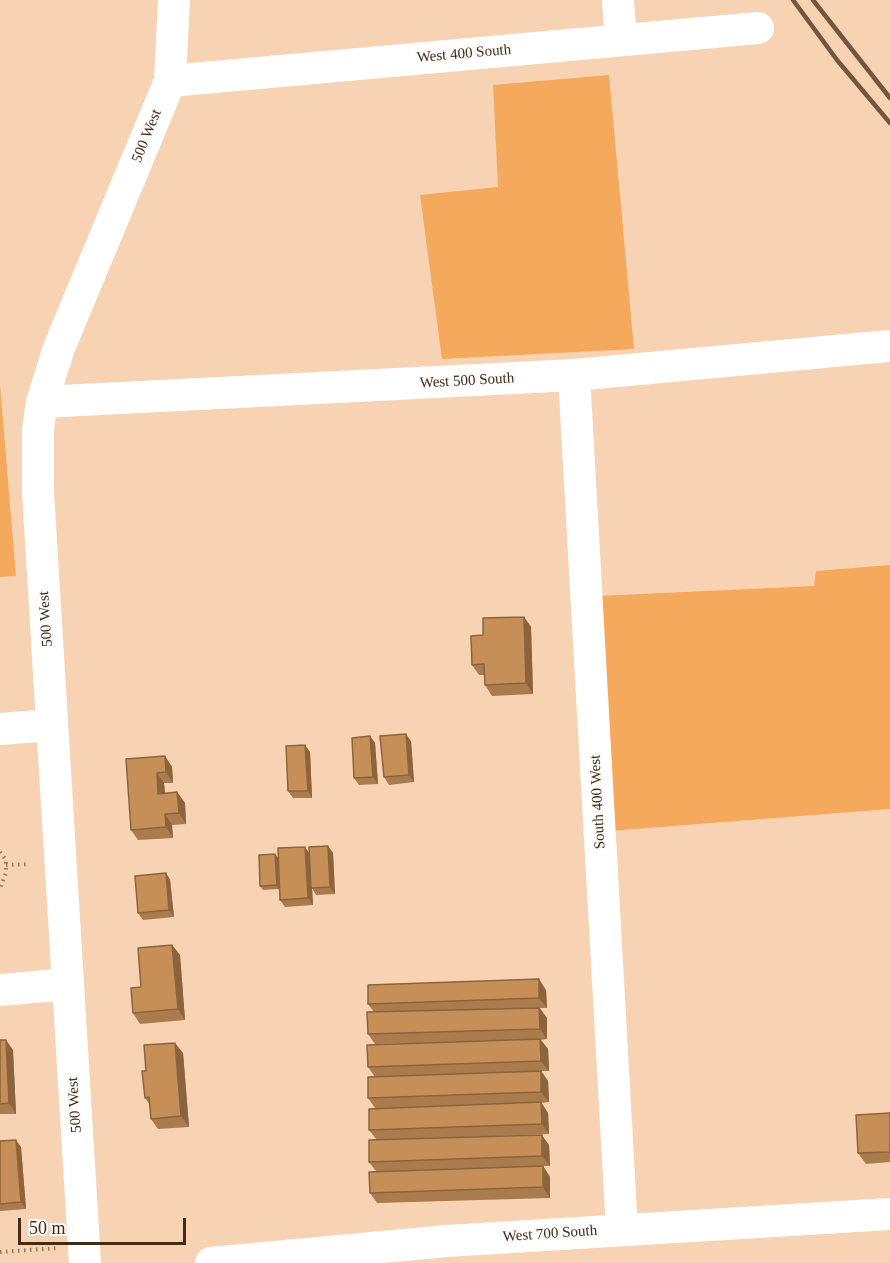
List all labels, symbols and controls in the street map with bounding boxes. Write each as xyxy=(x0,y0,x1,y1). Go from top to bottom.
street label: West 400 South xyxy=(416,41,512,67)
street label: 500 West xyxy=(128,107,166,165)
street label: West 500 South xyxy=(419,370,515,392)
street label: 500 West xyxy=(35,591,57,647)
street label: South 400 West xyxy=(587,754,609,850)
street label: 500 West xyxy=(64,1077,86,1133)
scale bar xyxy=(21,1206,189,1244)
text: 50 m xyxy=(29,1218,66,1238)
street label: West 700 South xyxy=(502,1222,598,1246)

